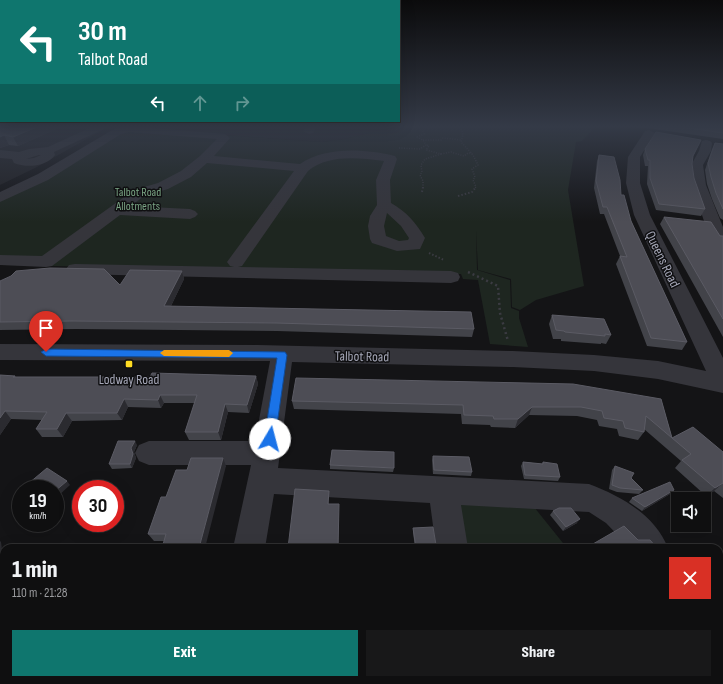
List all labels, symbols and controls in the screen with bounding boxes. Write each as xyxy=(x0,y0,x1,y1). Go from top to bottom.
text: 30 m xyxy=(78,15,127,48)
icon: left xyxy=(12,16,64,68)
text: Talbot Road xyxy=(78,49,148,70)
icon: left xyxy=(147,92,169,114)
icon: ahead xyxy=(189,92,211,114)
icon: right xyxy=(231,92,253,114)
park label: Talbot Road Allotments xyxy=(115,185,161,214)
street label: Queens Road xyxy=(642,228,684,290)
pin xyxy=(29,311,63,352)
icon: arrive xyxy=(35,317,57,339)
street label: Talbot Road xyxy=(335,348,389,365)
marker: Lodway Road xyxy=(124,359,134,369)
place label: Lodway Road xyxy=(99,371,159,388)
position arrow xyxy=(249,418,291,460)
speed limit sign: 30 xyxy=(72,480,124,532)
text: 19 xyxy=(29,489,47,513)
map controls xyxy=(671,492,711,532)
button: sound xyxy=(671,492,711,532)
text: km/h xyxy=(29,510,47,522)
text: 1 min xyxy=(12,555,58,584)
button: close xyxy=(669,557,711,599)
text: 110 m · 21:28 xyxy=(12,585,67,601)
button: Exit xyxy=(12,630,358,676)
button: Share xyxy=(366,630,711,676)

